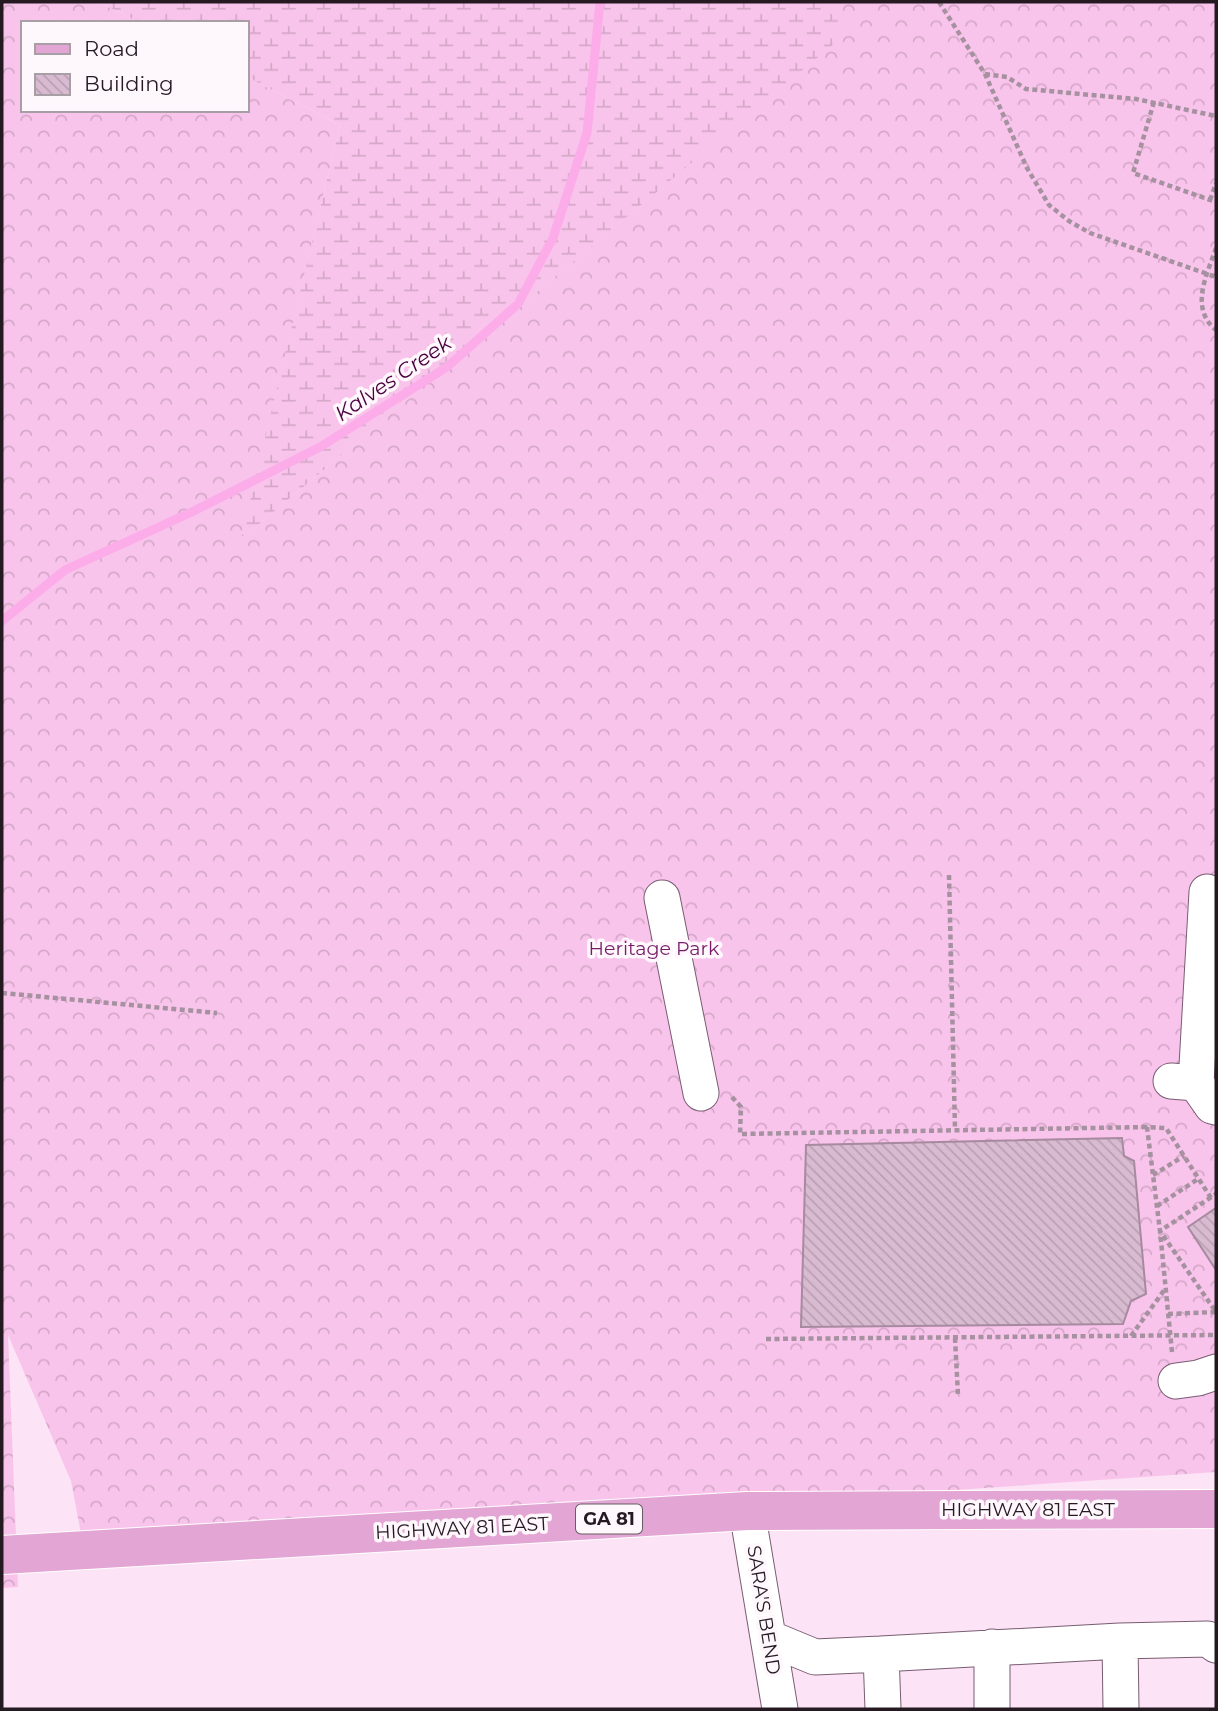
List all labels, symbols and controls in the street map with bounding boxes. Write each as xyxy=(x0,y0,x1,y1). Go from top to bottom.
legend xyxy=(21,21,248,112)
text: Road xyxy=(84,36,139,61)
text: Building xyxy=(84,71,174,96)
water label: Kalves Creek xyxy=(330,329,457,426)
park label: Heritage Park xyxy=(589,937,720,960)
street label: HIGHWAY 81 EAST xyxy=(941,1498,1115,1521)
road number: GA 81 xyxy=(576,1504,642,1534)
street label: HIGHWAY 81 EAST xyxy=(375,1512,550,1544)
street label: SARA'S BEND xyxy=(742,1544,786,1676)

